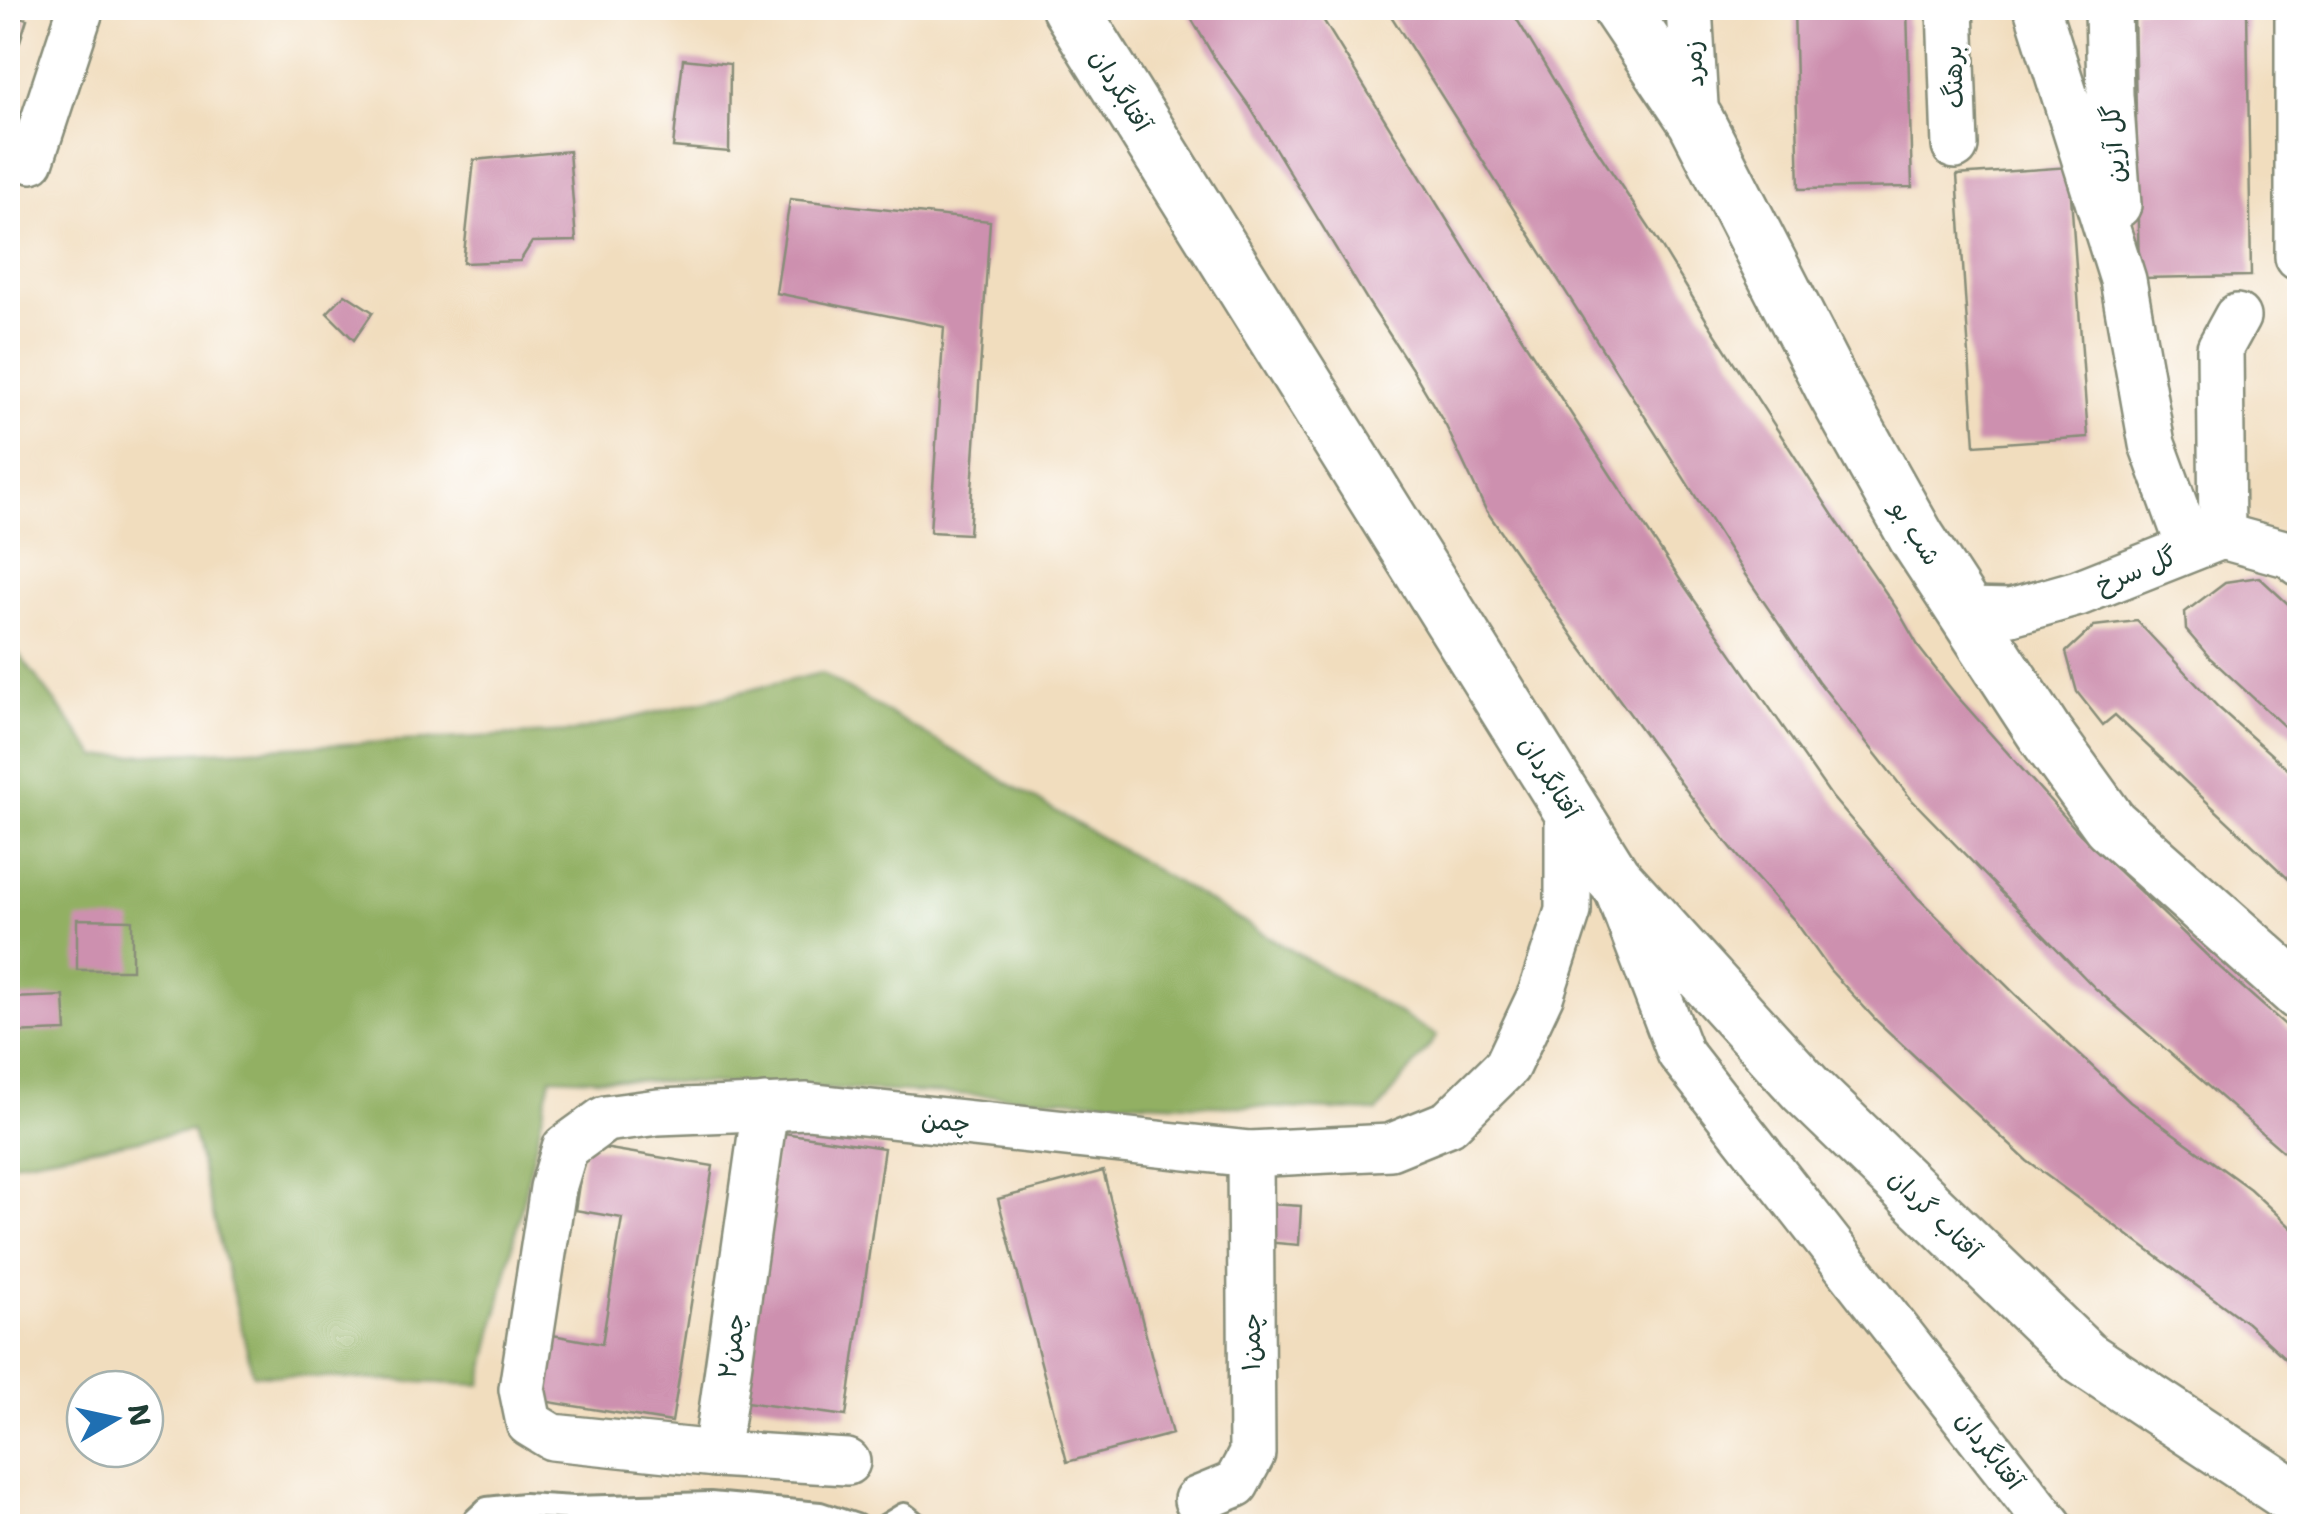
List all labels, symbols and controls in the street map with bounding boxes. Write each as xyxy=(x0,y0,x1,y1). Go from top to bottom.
street label: زمرد xyxy=(1675,40,1711,88)
street label: آفتابگردان xyxy=(1082,42,1160,139)
street label: برهنگ xyxy=(1935,45,1971,109)
street label: گل آزین xyxy=(2093,104,2133,184)
street label: شب بو xyxy=(1882,493,1949,572)
street label: گل سرخ xyxy=(2090,538,2182,602)
street label: آفتابگردان xyxy=(1511,729,1589,826)
street label: چمن xyxy=(920,1102,972,1140)
street label: آفتاب گردان xyxy=(1881,1161,1989,1267)
street label: چمن۲ xyxy=(710,1311,752,1381)
street label: چمن۱ xyxy=(1234,1313,1268,1371)
north arrow xyxy=(65,1369,165,1469)
text: N xyxy=(119,1401,160,1429)
street label: آفتابگردان xyxy=(1948,1403,2032,1497)

